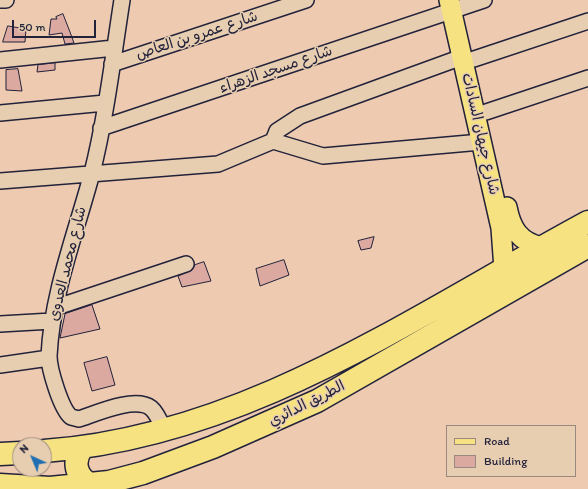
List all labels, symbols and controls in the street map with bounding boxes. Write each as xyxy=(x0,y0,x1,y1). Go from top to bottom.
street label: شارع عمرو بن العاص xyxy=(134,8,260,64)
scale bar xyxy=(14,12,98,38)
text: 50 m xyxy=(19,20,45,34)
street label: شارع مسجد الزهراء xyxy=(217,42,335,98)
street label: شارع جيهان السادات xyxy=(457,71,503,197)
street label: شارع محمد العدوى xyxy=(45,205,91,323)
street label: الطريق الدائري xyxy=(266,377,348,431)
legend xyxy=(446,425,576,477)
text: Road xyxy=(484,434,510,448)
north arrow xyxy=(12,437,52,477)
text: N xyxy=(17,441,31,456)
text: Building xyxy=(484,454,527,468)

